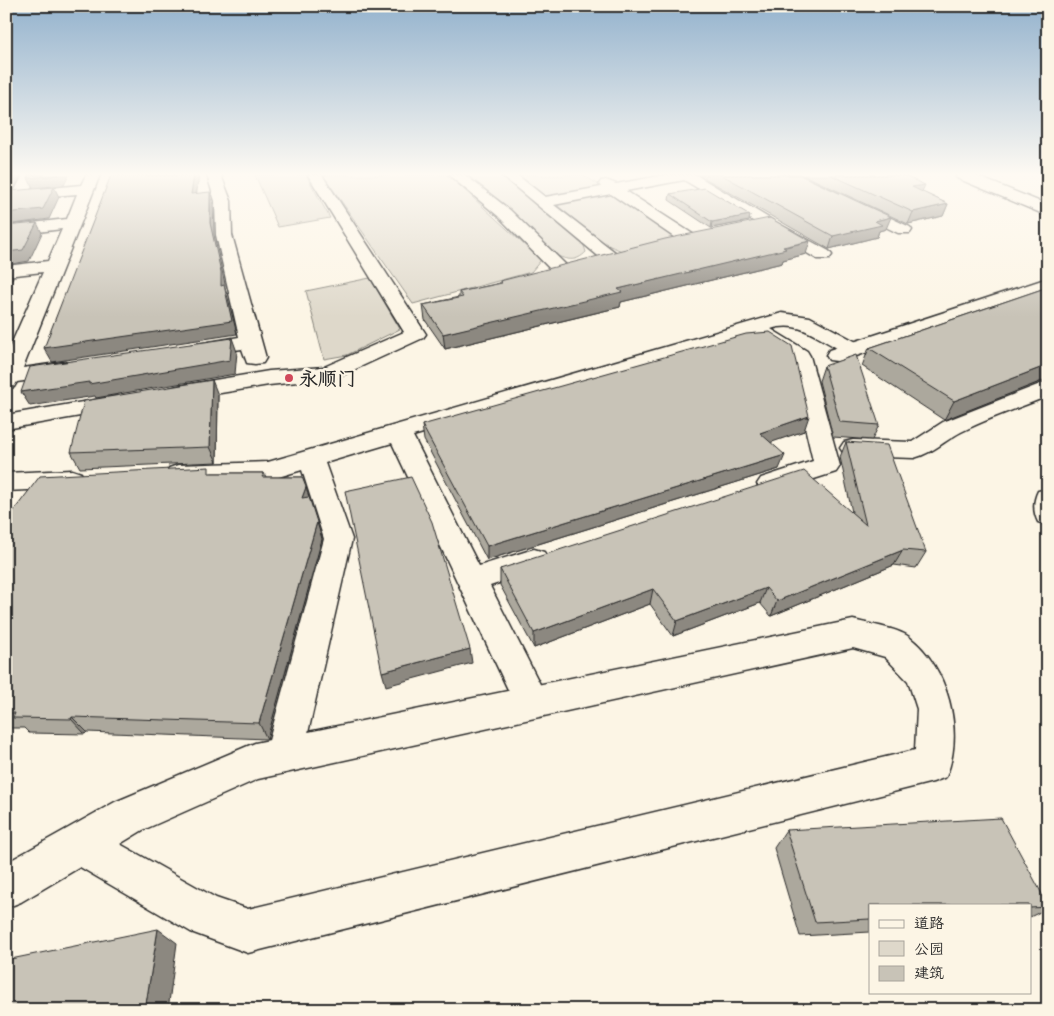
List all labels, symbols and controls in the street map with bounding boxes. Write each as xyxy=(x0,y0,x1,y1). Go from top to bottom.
place label: 永顺门 xyxy=(299,365,356,391)
marker: 永顺门 xyxy=(283,372,295,384)
legend xyxy=(869,904,1032,994)
text: 道路 xyxy=(914,912,944,933)
text: 公园 xyxy=(914,938,944,959)
text: 建筑 xyxy=(914,962,944,983)

